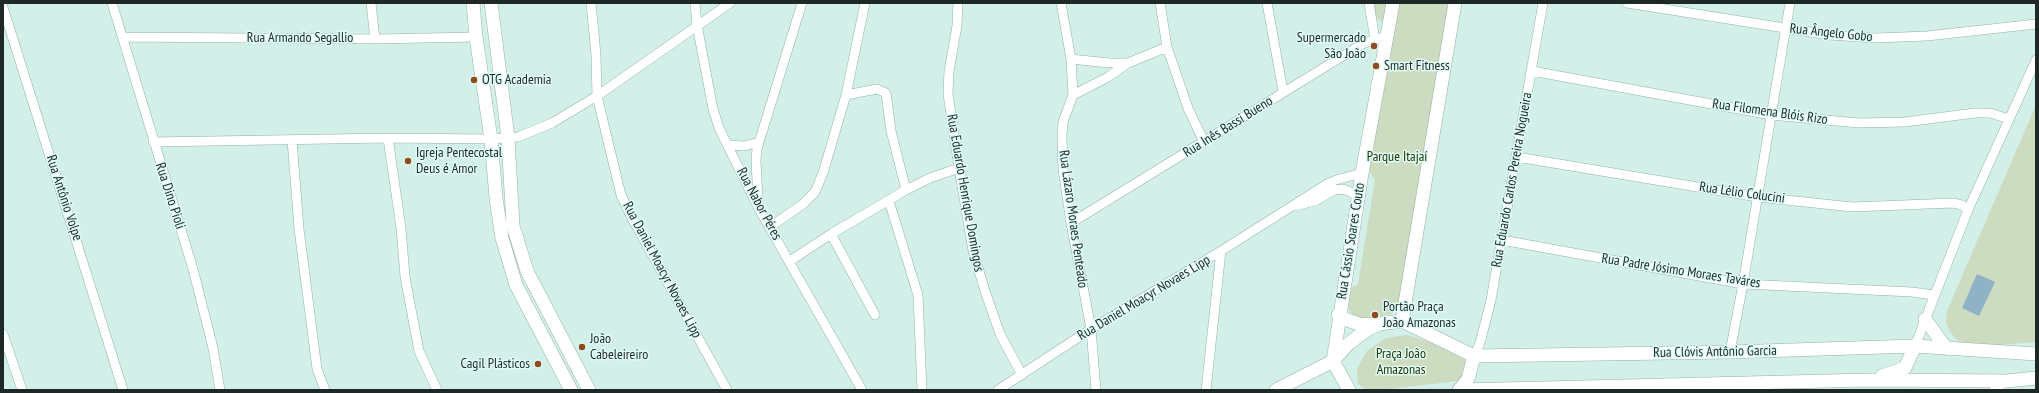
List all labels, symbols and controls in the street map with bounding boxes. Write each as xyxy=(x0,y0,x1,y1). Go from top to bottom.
street label: Rua Ângelo Gobo xyxy=(1789,20,1873,46)
street label: Rua Armando Segallio xyxy=(247,30,353,46)
place label: Supermercado São João xyxy=(1297,30,1366,62)
marker: Supermercado São João xyxy=(1369,41,1379,51)
place label: Smart Fitness xyxy=(1384,58,1450,74)
marker: Smart Fitness xyxy=(1371,61,1381,71)
place label: OTG Academia xyxy=(482,72,551,88)
marker: OTG Academia xyxy=(469,75,479,85)
street label: Rua Eduardo Carlos Pereira Nogueira xyxy=(1488,91,1536,269)
street label: Rua Inês Bassi Bueno xyxy=(1180,93,1276,161)
street label: Rua Filomena Blóis Rizo xyxy=(1711,96,1829,128)
street label: Rua Eduardo Henrique Domingos xyxy=(943,113,987,273)
place label: Igreja Pentecostal Deus é Amor xyxy=(416,145,502,178)
street label: Rua Lázaro Moraes Penteado xyxy=(1055,149,1091,289)
park label: Parque Itajaí xyxy=(1367,149,1427,165)
street label: Rua Antônio Volpe xyxy=(42,153,86,243)
marker: Igreja Pentecostal Deus é Amor xyxy=(403,156,413,166)
street label: Rua Dino Pioli xyxy=(151,161,189,231)
street label: Rua Nabor Péres xyxy=(733,165,785,243)
street label: Rua Lélio Colucini xyxy=(1698,179,1786,207)
street label: Rua Cássio Soares Couto xyxy=(1333,182,1369,300)
street label: Rua Daniel Moacyr Novaes Lipp xyxy=(619,199,705,341)
street label: Rua Padre Jósimo Moraes Taváres xyxy=(1600,250,1762,292)
street label: Rua Daniel Moacyr Novaes Lipp xyxy=(1075,252,1213,344)
place label: Portão Praça João Amazonas xyxy=(1383,299,1456,332)
marker: Portão Praça João Amazonas xyxy=(1370,310,1380,320)
place label: João Cabeleireiro xyxy=(590,331,648,364)
marker: João Cabeleireiro xyxy=(577,342,587,352)
street label: Rua Clóvis Antônio Garcia xyxy=(1653,343,1777,361)
park label: Praça João Amazonas xyxy=(1376,346,1426,378)
place label: Cagil Plásticos xyxy=(461,356,530,372)
marker: Cagil Plásticos xyxy=(533,359,543,369)

